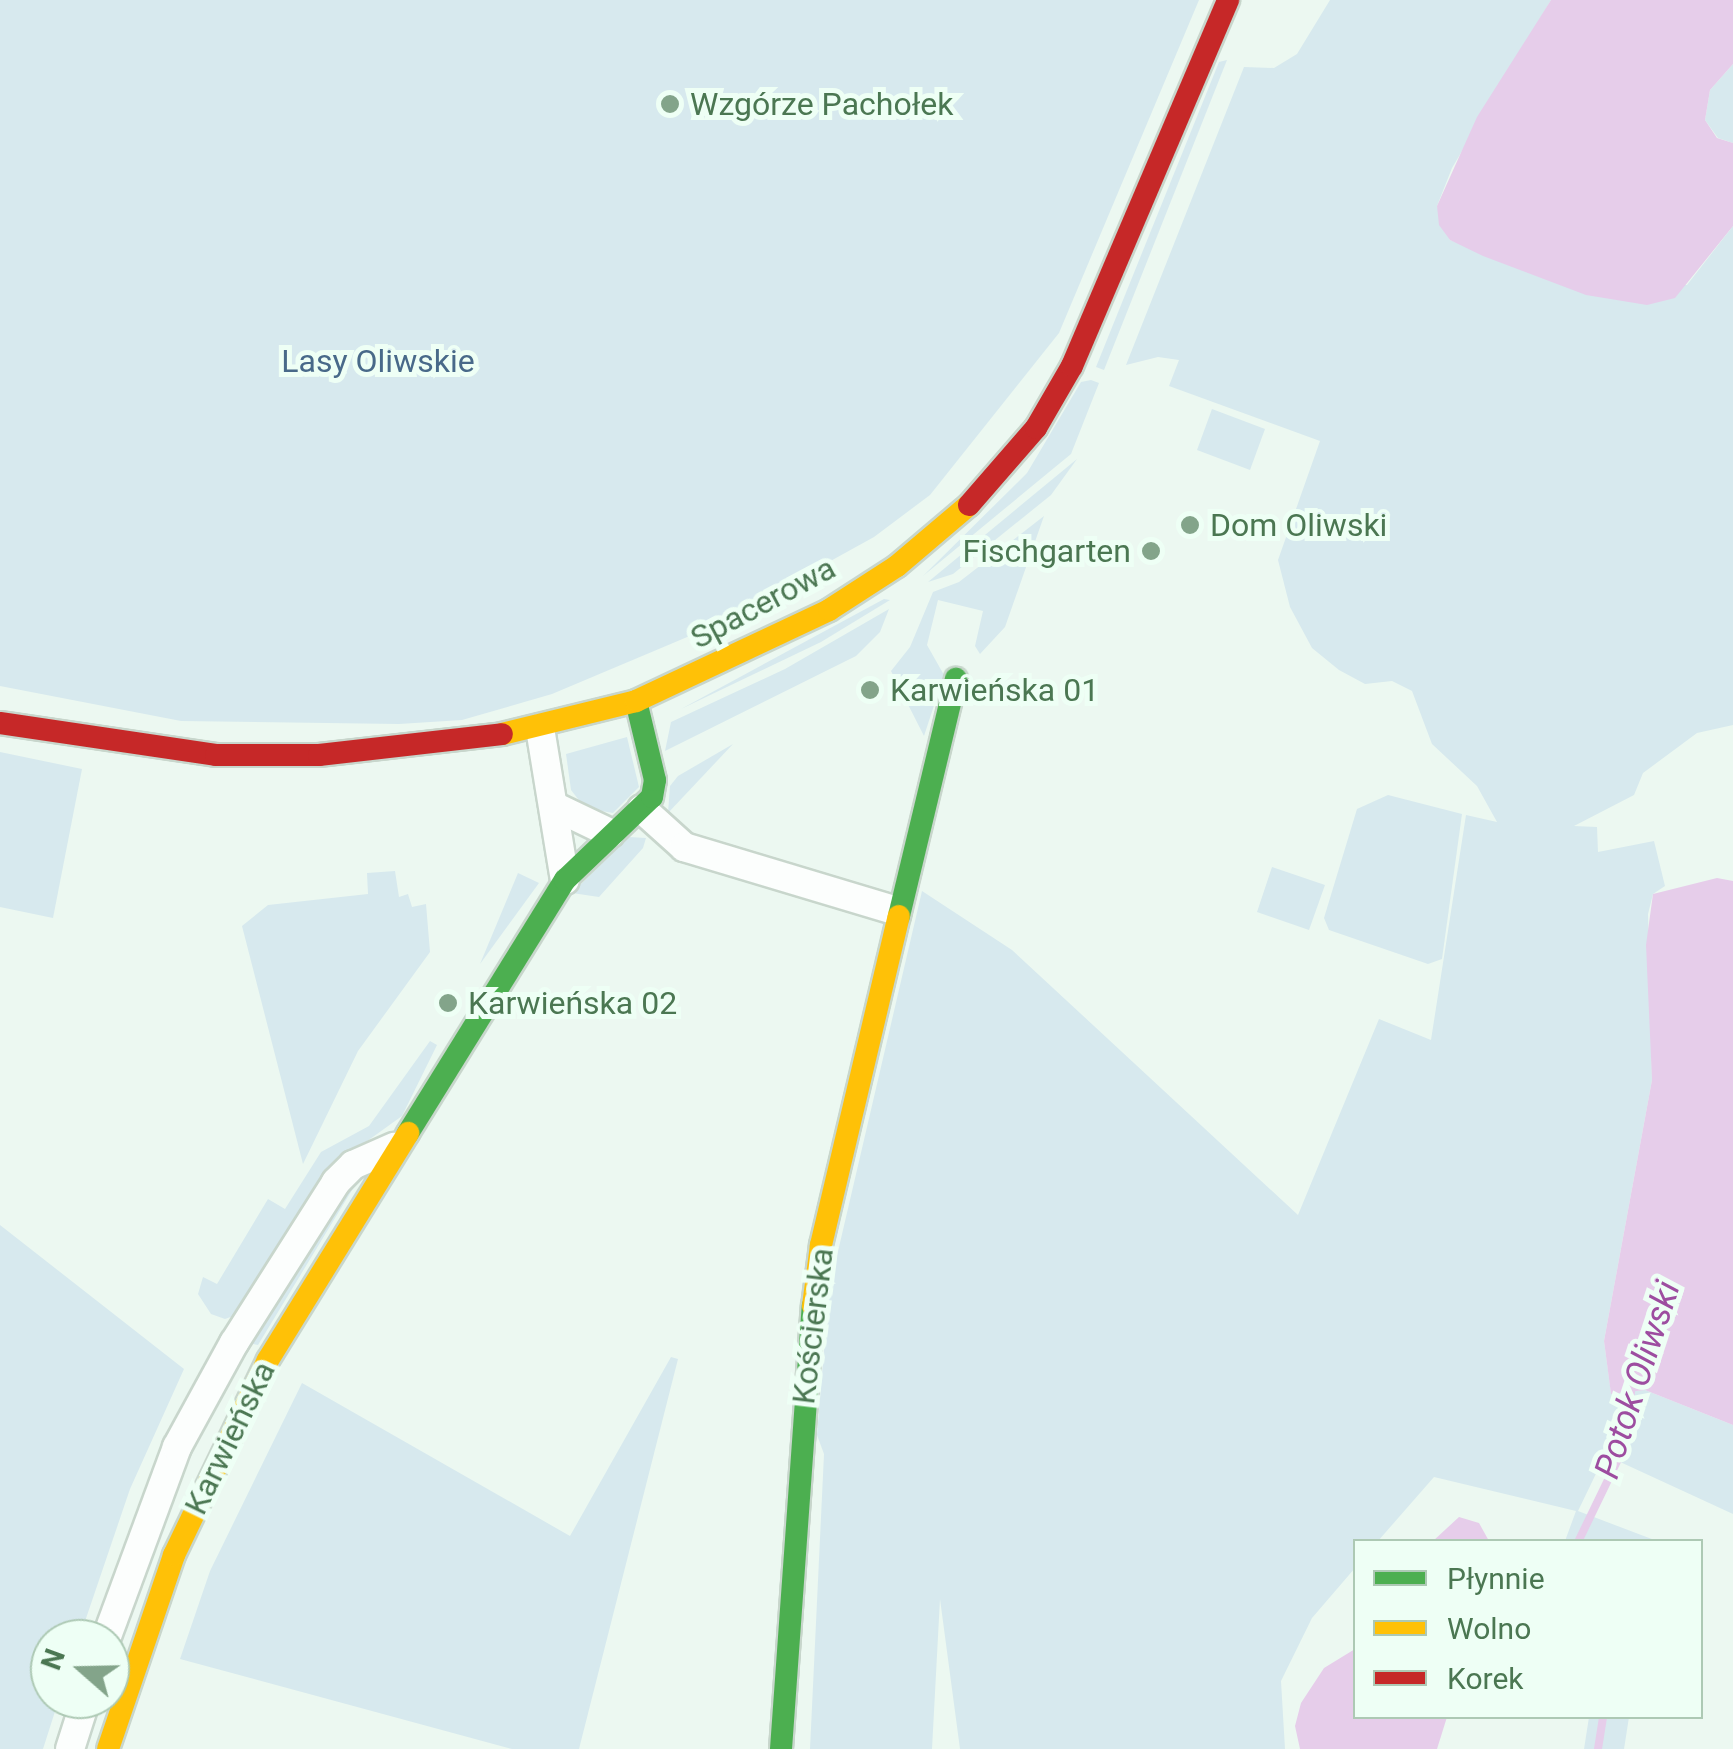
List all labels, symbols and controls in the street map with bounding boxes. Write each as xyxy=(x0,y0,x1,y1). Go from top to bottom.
place label: Wzgórze Pachołek xyxy=(690,85,954,123)
marker: Wzgórze Pachołek xyxy=(659,93,681,115)
park label: Lasy Oliwskie xyxy=(281,342,475,380)
place label: Dom Oliwski xyxy=(1210,506,1387,544)
marker: Dom Oliwski xyxy=(1179,514,1201,536)
place label: Fischgarten xyxy=(963,532,1131,570)
marker: Fischgarten xyxy=(1140,540,1162,562)
street label: Spacerowa xyxy=(684,549,842,657)
place label: Karwieńska 01 xyxy=(890,671,1099,709)
marker: Karwieńska 01 xyxy=(859,679,881,701)
place label: Karwieńska 02 xyxy=(468,984,677,1022)
marker: Karwieńska 02 xyxy=(437,992,459,1014)
street label: Kościerska xyxy=(784,1246,842,1406)
water label: Potok Oliwski xyxy=(1586,1276,1690,1484)
street label: Karwieńska xyxy=(177,1355,283,1521)
legend xyxy=(1353,1539,1703,1719)
text: Płynnie xyxy=(1447,1561,1545,1596)
text: Wolno xyxy=(1447,1611,1531,1646)
north arrow xyxy=(30,1619,130,1719)
text: N xyxy=(34,1644,72,1674)
text: Korek xyxy=(1447,1661,1524,1696)

